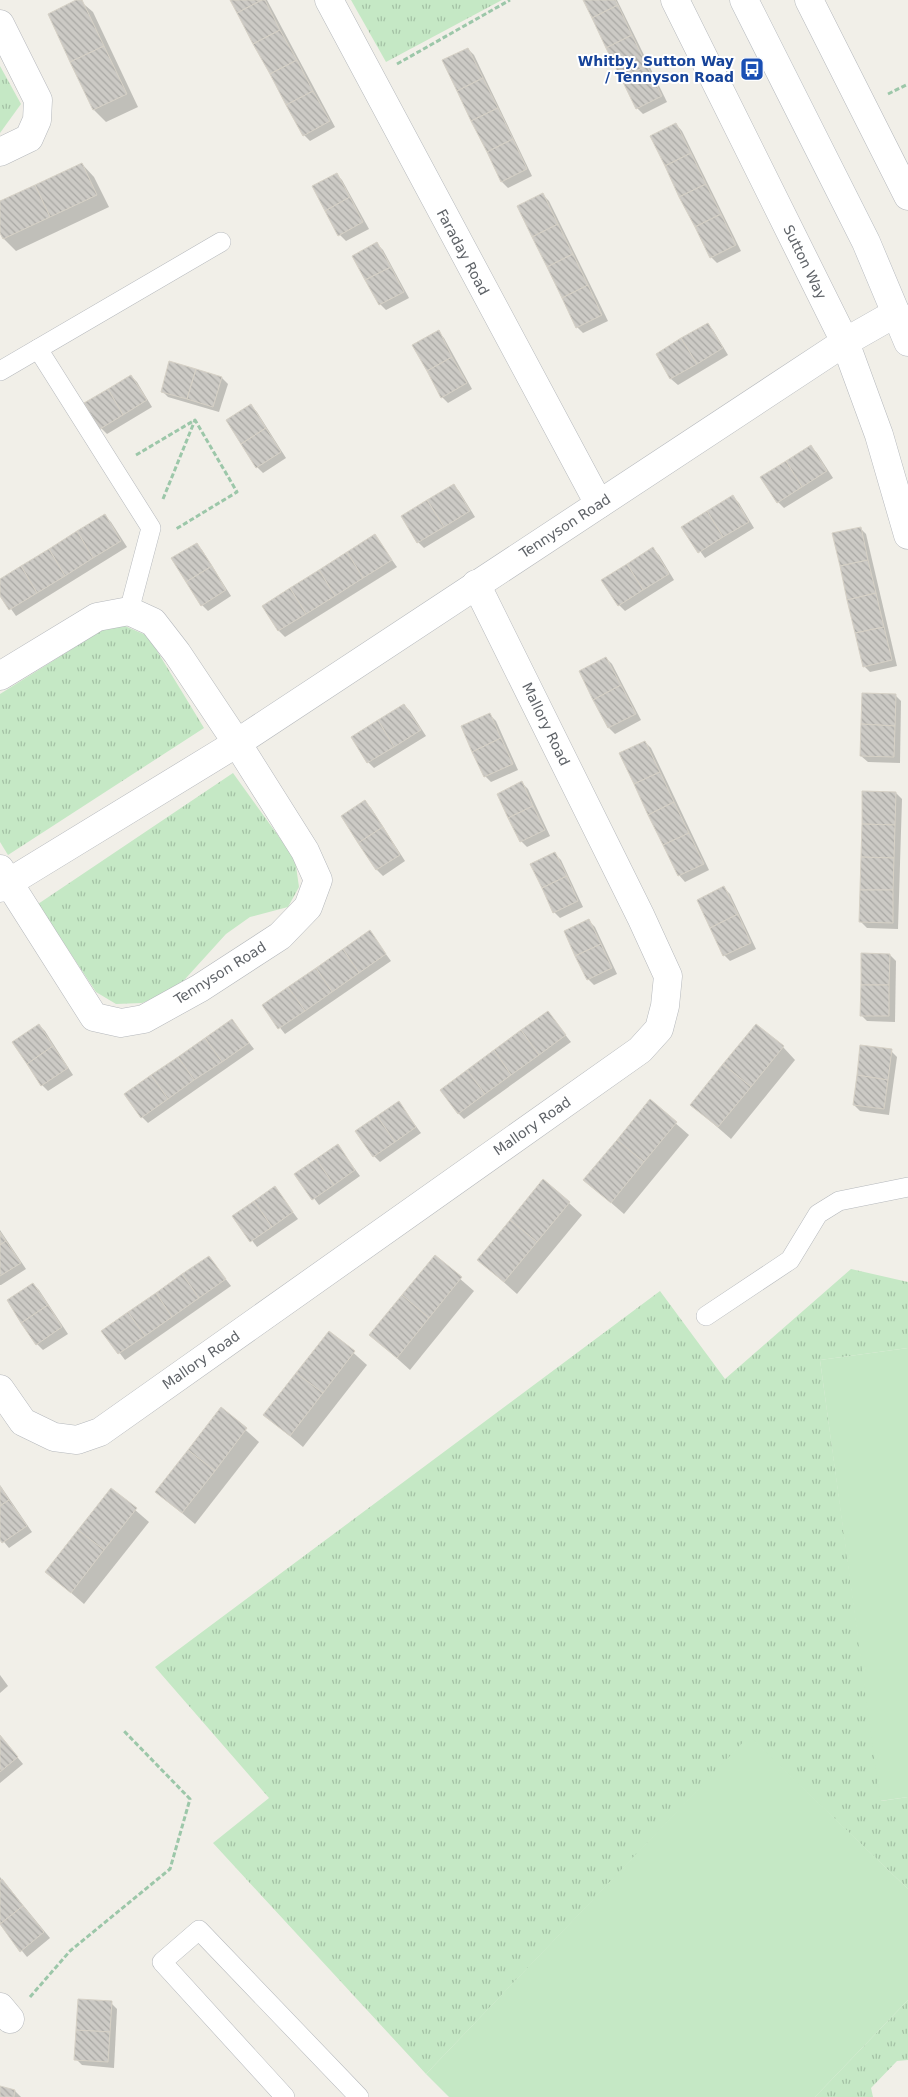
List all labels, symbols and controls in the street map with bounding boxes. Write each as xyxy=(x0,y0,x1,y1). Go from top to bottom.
place label: Whitby, Sutton Way / Tennyson Road xyxy=(578,53,734,85)
bus stop icon: Whitby, Sutton Way / Tennyson Road xyxy=(739,56,765,82)
street label: Faraday Road xyxy=(434,206,492,298)
street label: Sutton Way xyxy=(780,222,830,302)
street label: Tennyson Road xyxy=(516,491,613,562)
street label: Mallory Road xyxy=(519,680,573,768)
street label: Tennyson Road xyxy=(170,938,269,1008)
street label: Mallory Road xyxy=(490,1093,574,1159)
street label: Mallory Road xyxy=(159,1327,243,1393)

